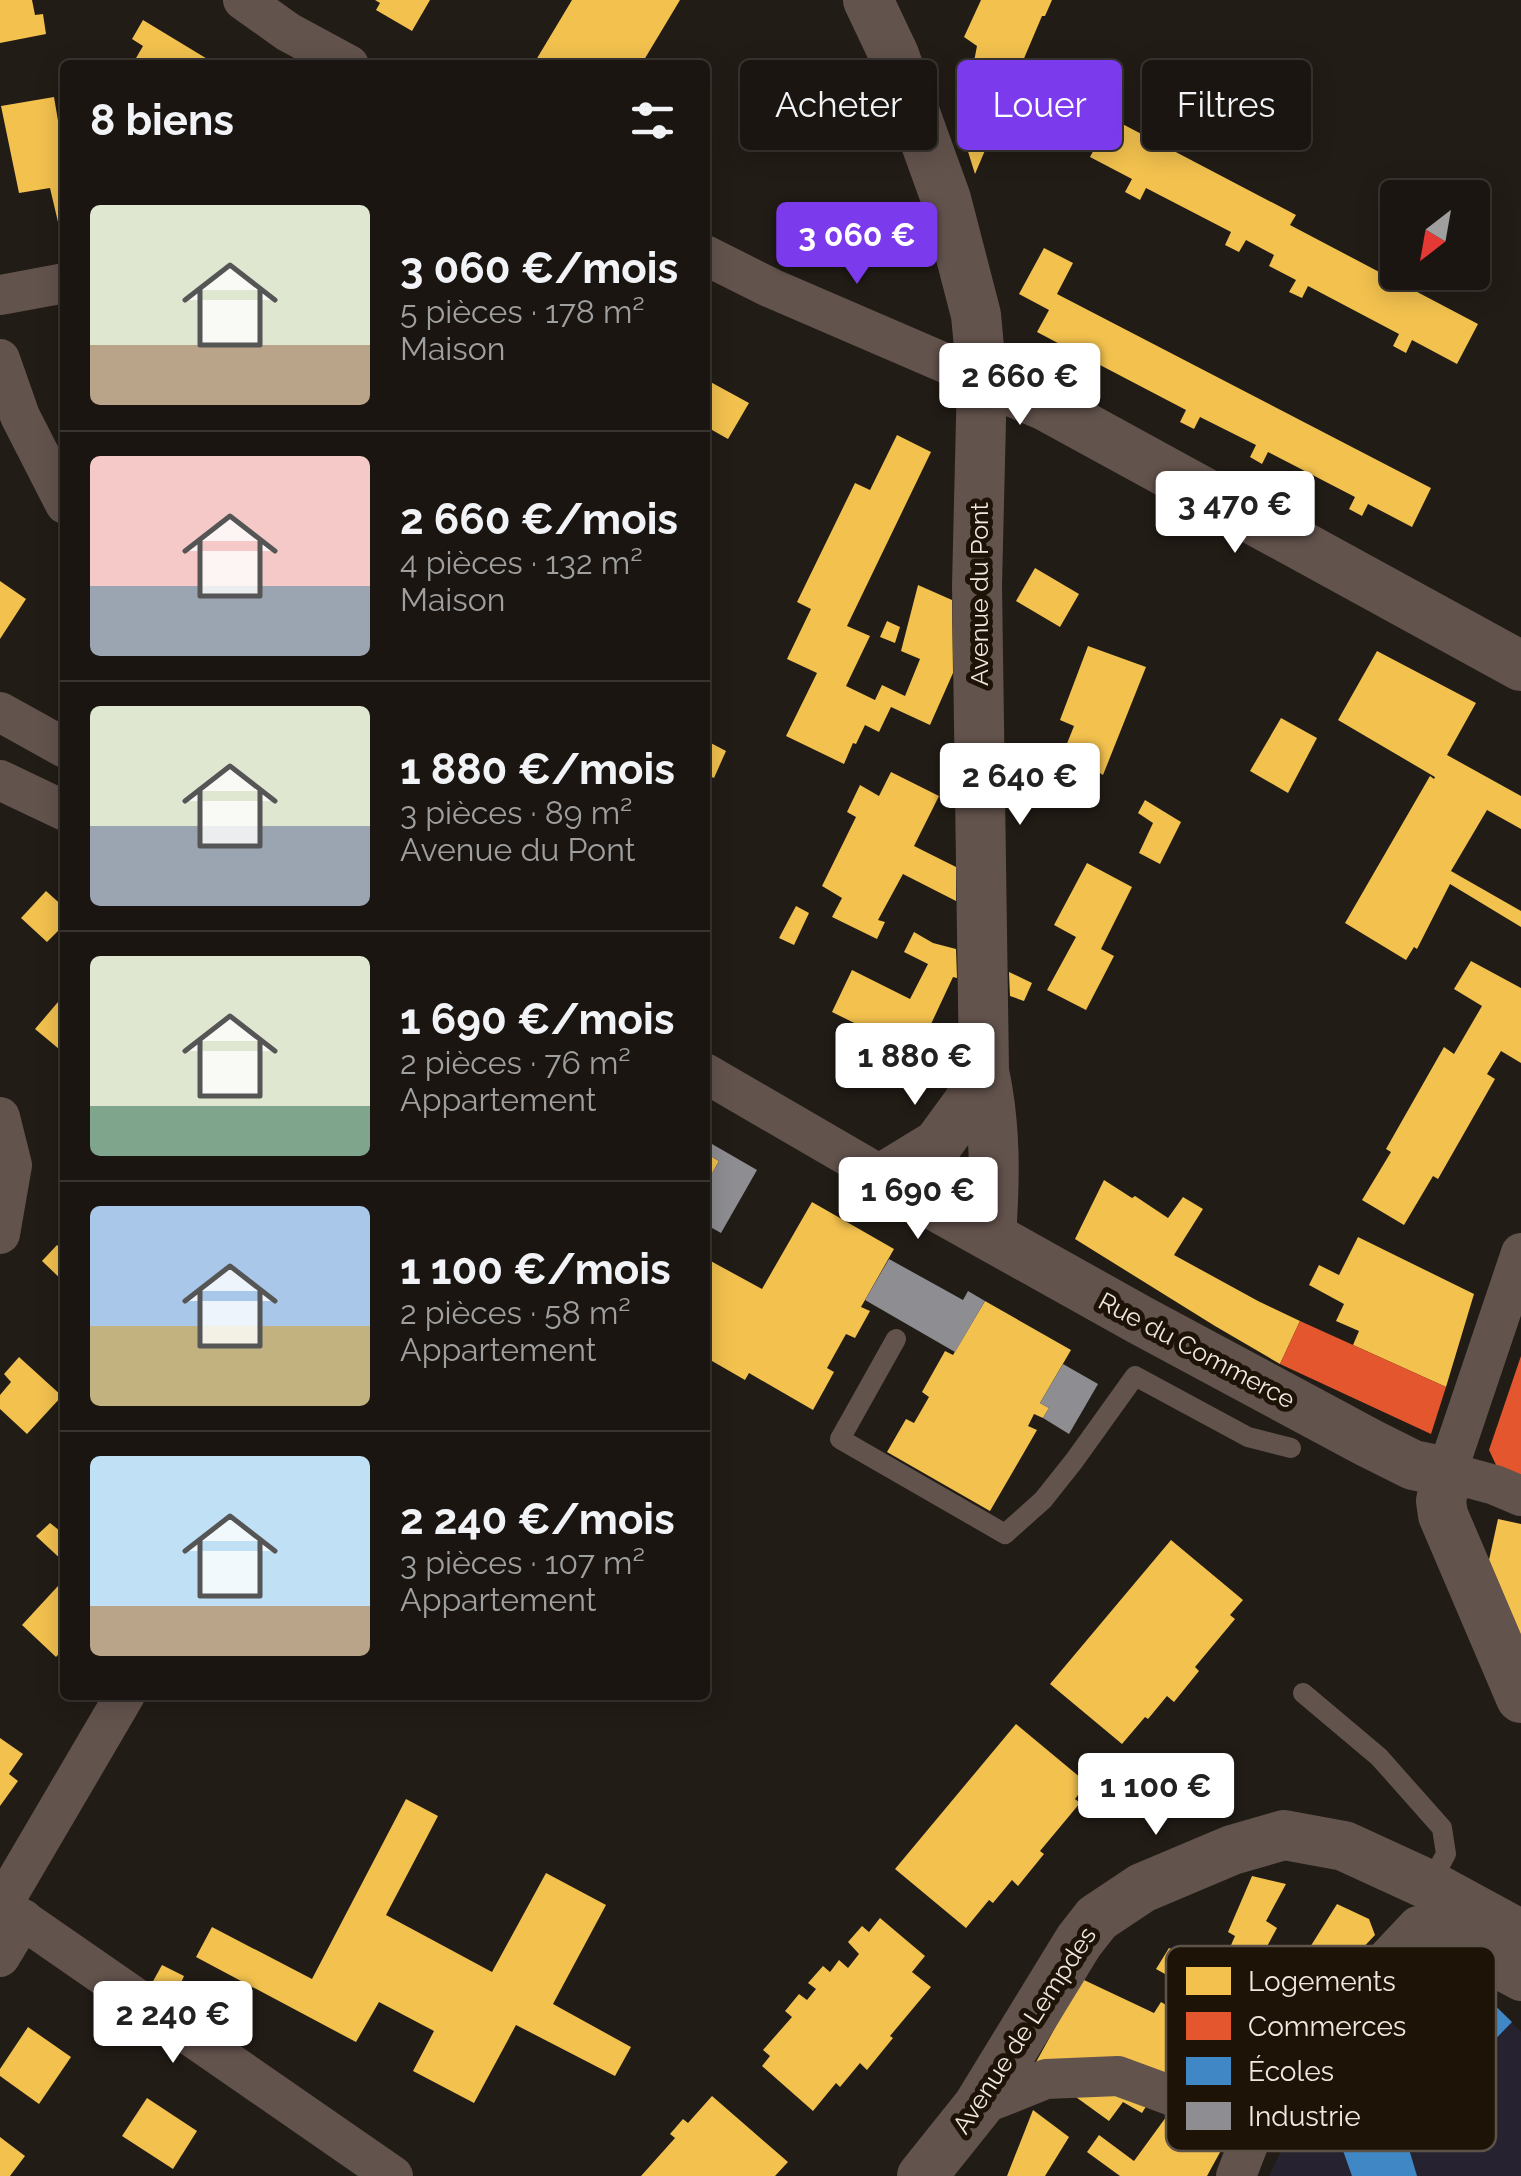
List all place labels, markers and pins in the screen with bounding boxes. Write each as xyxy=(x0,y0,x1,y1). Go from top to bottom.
pin: 3 060 € xyxy=(765,202,949,287)
pin: 2 660 € xyxy=(928,343,1112,428)
pin: 3 470 € xyxy=(1143,471,1327,556)
pin: 2 640 € xyxy=(928,743,1112,828)
pin: 1 880 € xyxy=(823,1023,1007,1108)
pin: 1 690 € xyxy=(826,1157,1010,1242)
pin: 1 100 € xyxy=(1064,1753,1248,1838)
pin: 2 240 € xyxy=(81,1981,265,2066)

